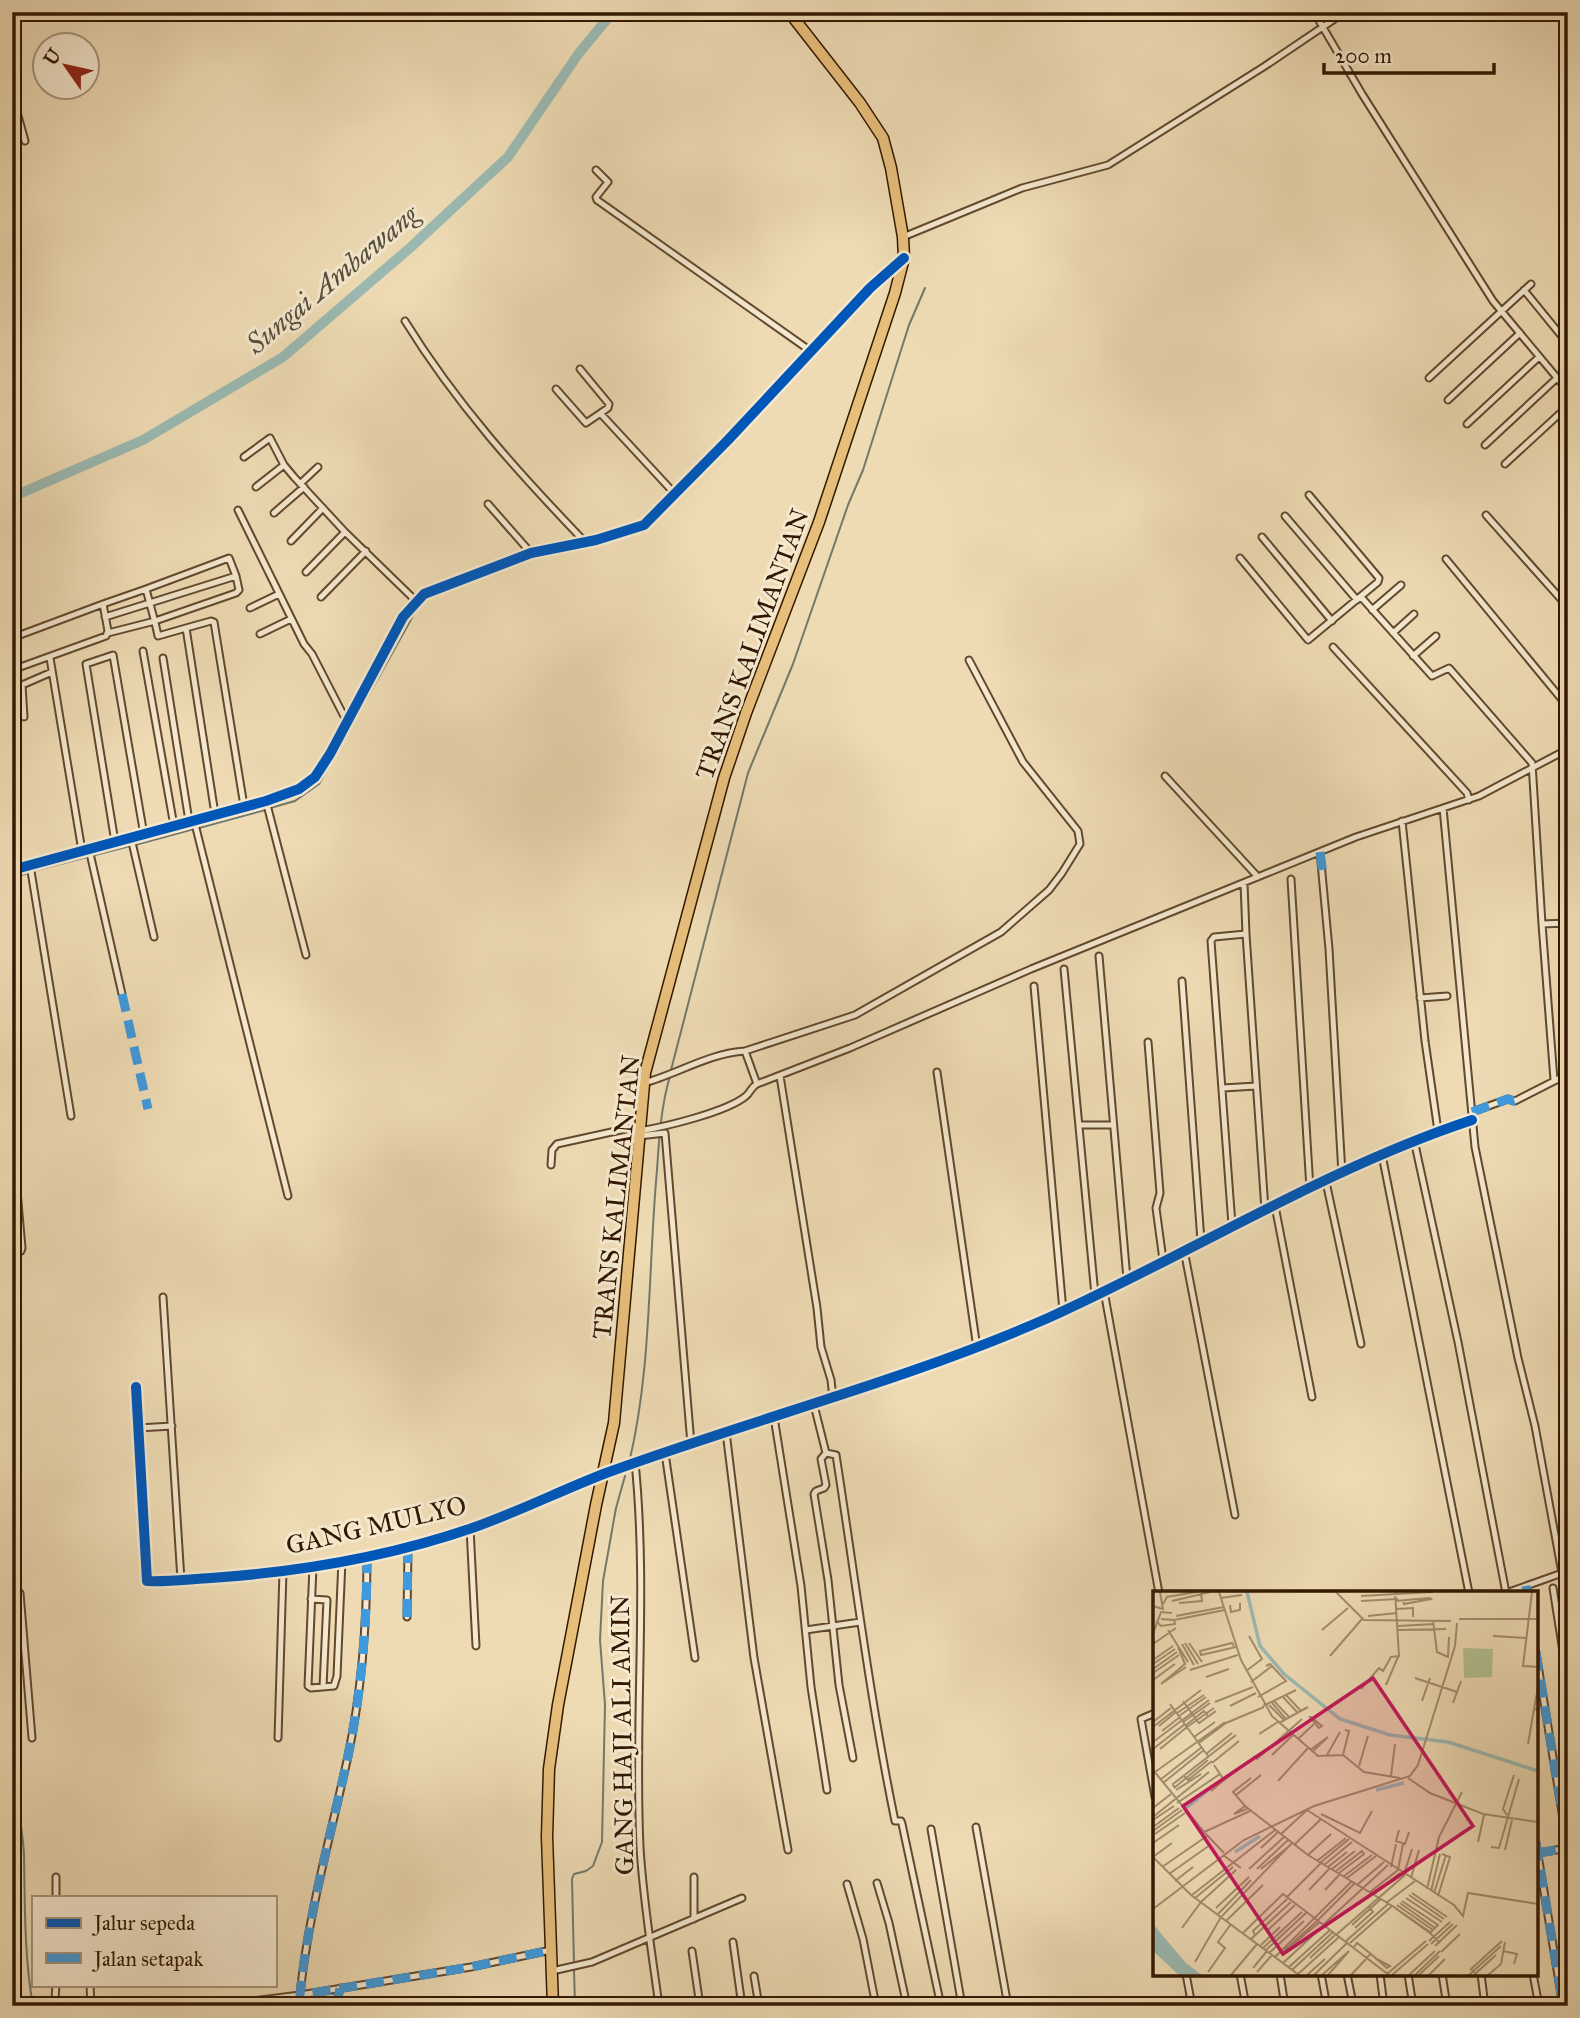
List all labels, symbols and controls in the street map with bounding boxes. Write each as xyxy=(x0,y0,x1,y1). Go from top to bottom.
north arrow xyxy=(32,32,102,102)
scale bar xyxy=(1324,32,1494,76)
text: U xyxy=(39,43,67,69)
text: 200 m xyxy=(1335,43,1392,69)
water label: Sungai Ambawang xyxy=(238,196,426,362)
street label: TRANS KALIMANTAN xyxy=(688,504,816,784)
street label: TRANS KALIMANTAN xyxy=(585,1053,647,1341)
street label: GANG MULYO xyxy=(283,1489,469,1561)
inset map xyxy=(1153,1591,1538,1976)
street label: GANG HAJI ALI AMIN xyxy=(604,1595,640,1875)
legend xyxy=(32,1896,276,1986)
text: Jalur sepeda xyxy=(92,1910,195,1936)
text: Jalan setapak xyxy=(92,1946,203,1972)

